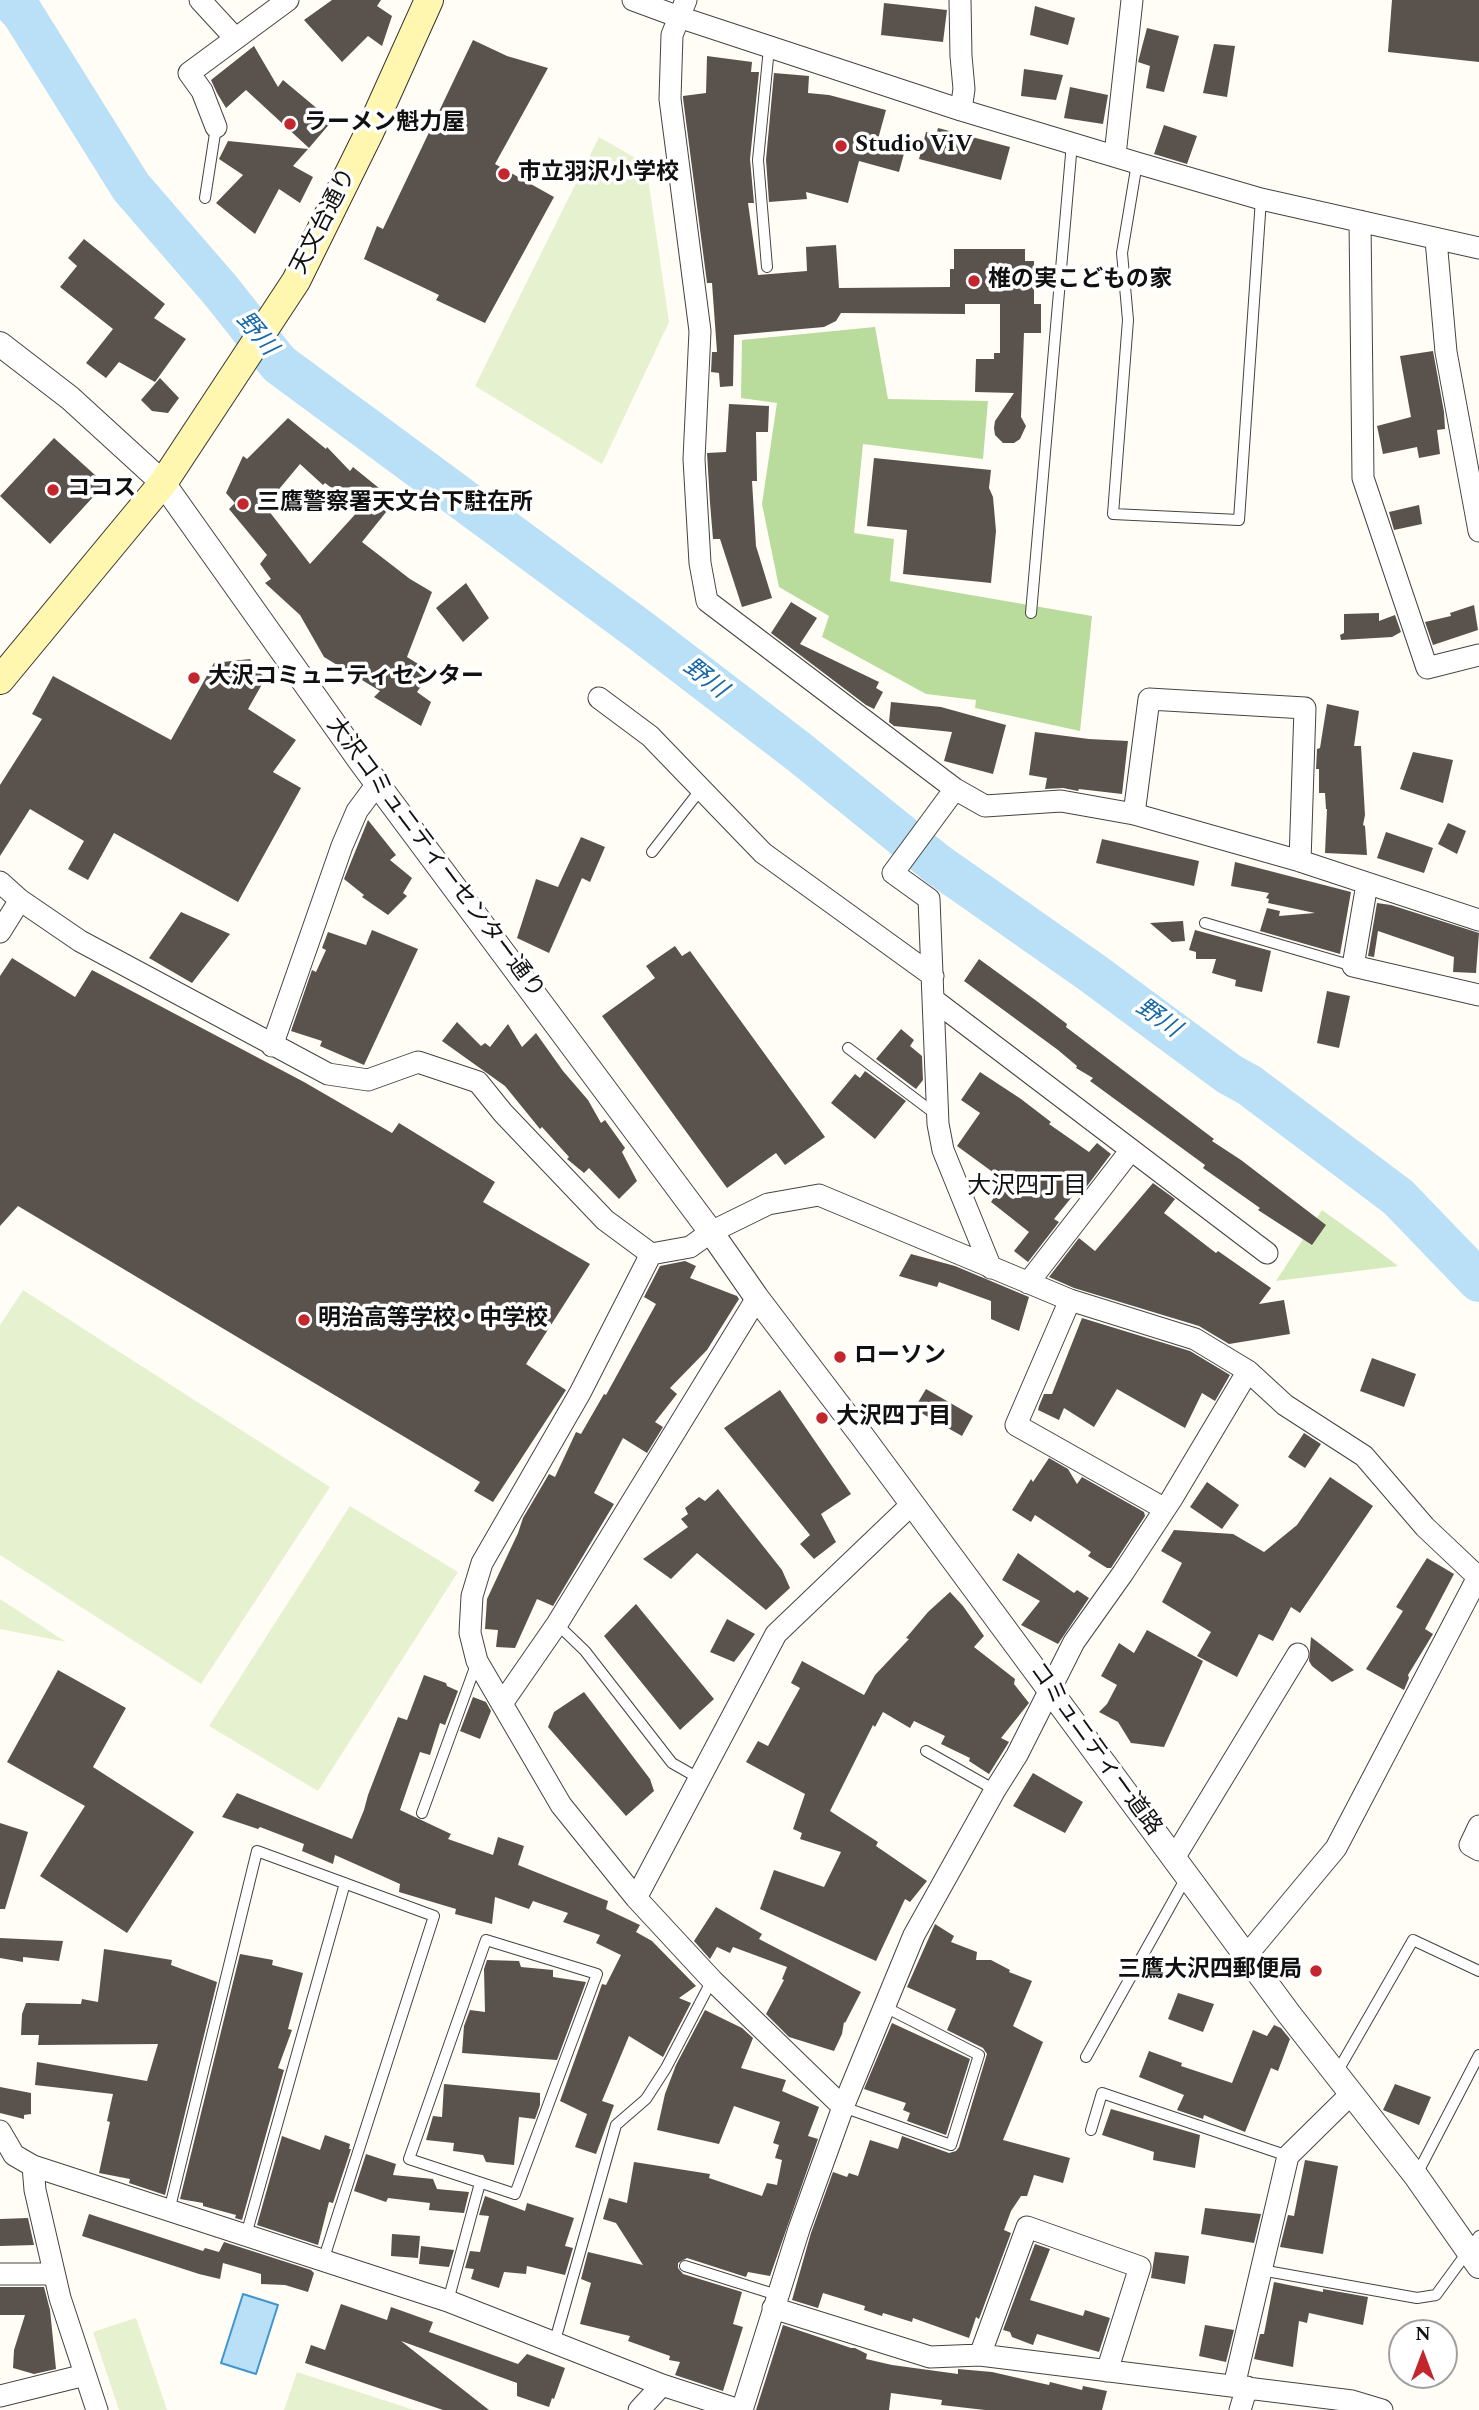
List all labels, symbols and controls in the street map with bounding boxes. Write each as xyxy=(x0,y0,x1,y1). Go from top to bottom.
place label: ラーメン魁力屋 xyxy=(304,110,465,138)
marker: ラーメン魁力屋 xyxy=(282,116,298,132)
place label: Studio ViV xyxy=(855,132,972,160)
marker: Studio ViV xyxy=(833,138,849,154)
place label: 市立羽沢小学校 xyxy=(518,160,679,188)
street label: 天文台通り xyxy=(287,165,363,279)
marker: 市立羽沢小学校 xyxy=(496,166,512,182)
place label: 椎の実こどもの家 xyxy=(988,267,1172,295)
marker: 椎の実こどもの家 xyxy=(966,273,982,289)
water label: 野川 xyxy=(229,307,281,363)
place label: ココス xyxy=(67,476,136,504)
marker: ココス xyxy=(45,482,61,498)
place label: 三鷹警察署天文台下駐在所 xyxy=(257,490,533,518)
marker: 三鷹警察署天文台下駐在所 xyxy=(235,496,251,512)
water label: 野川 xyxy=(676,654,732,706)
place label: 大沢コミュニティセンター xyxy=(208,664,484,692)
marker: 大沢コミュニティセンター xyxy=(186,670,202,686)
street label: 大沢コミュニティーセンター通り xyxy=(319,713,549,1005)
water label: 野川 xyxy=(1129,994,1185,1046)
district label: 大沢四丁目 xyxy=(967,1174,1087,1202)
place label: 明治高等学校・中学校 xyxy=(318,1306,548,1334)
marker: 明治高等学校・中学校 xyxy=(296,1312,312,1328)
place label: ローソン xyxy=(854,1343,946,1371)
marker: ローソン xyxy=(832,1349,848,1365)
place label: 大沢四丁目 xyxy=(836,1404,951,1432)
marker: 大沢四丁目 xyxy=(814,1410,830,1426)
street label: コミュニティー道路 xyxy=(1022,1658,1166,1842)
place label: 三鷹大沢四郵便局 xyxy=(1118,1957,1302,1985)
marker: 三鷹大沢四郵便局 xyxy=(1308,1963,1324,1979)
north arrow xyxy=(1388,2319,1458,2389)
text: N xyxy=(1415,2320,1431,2349)

